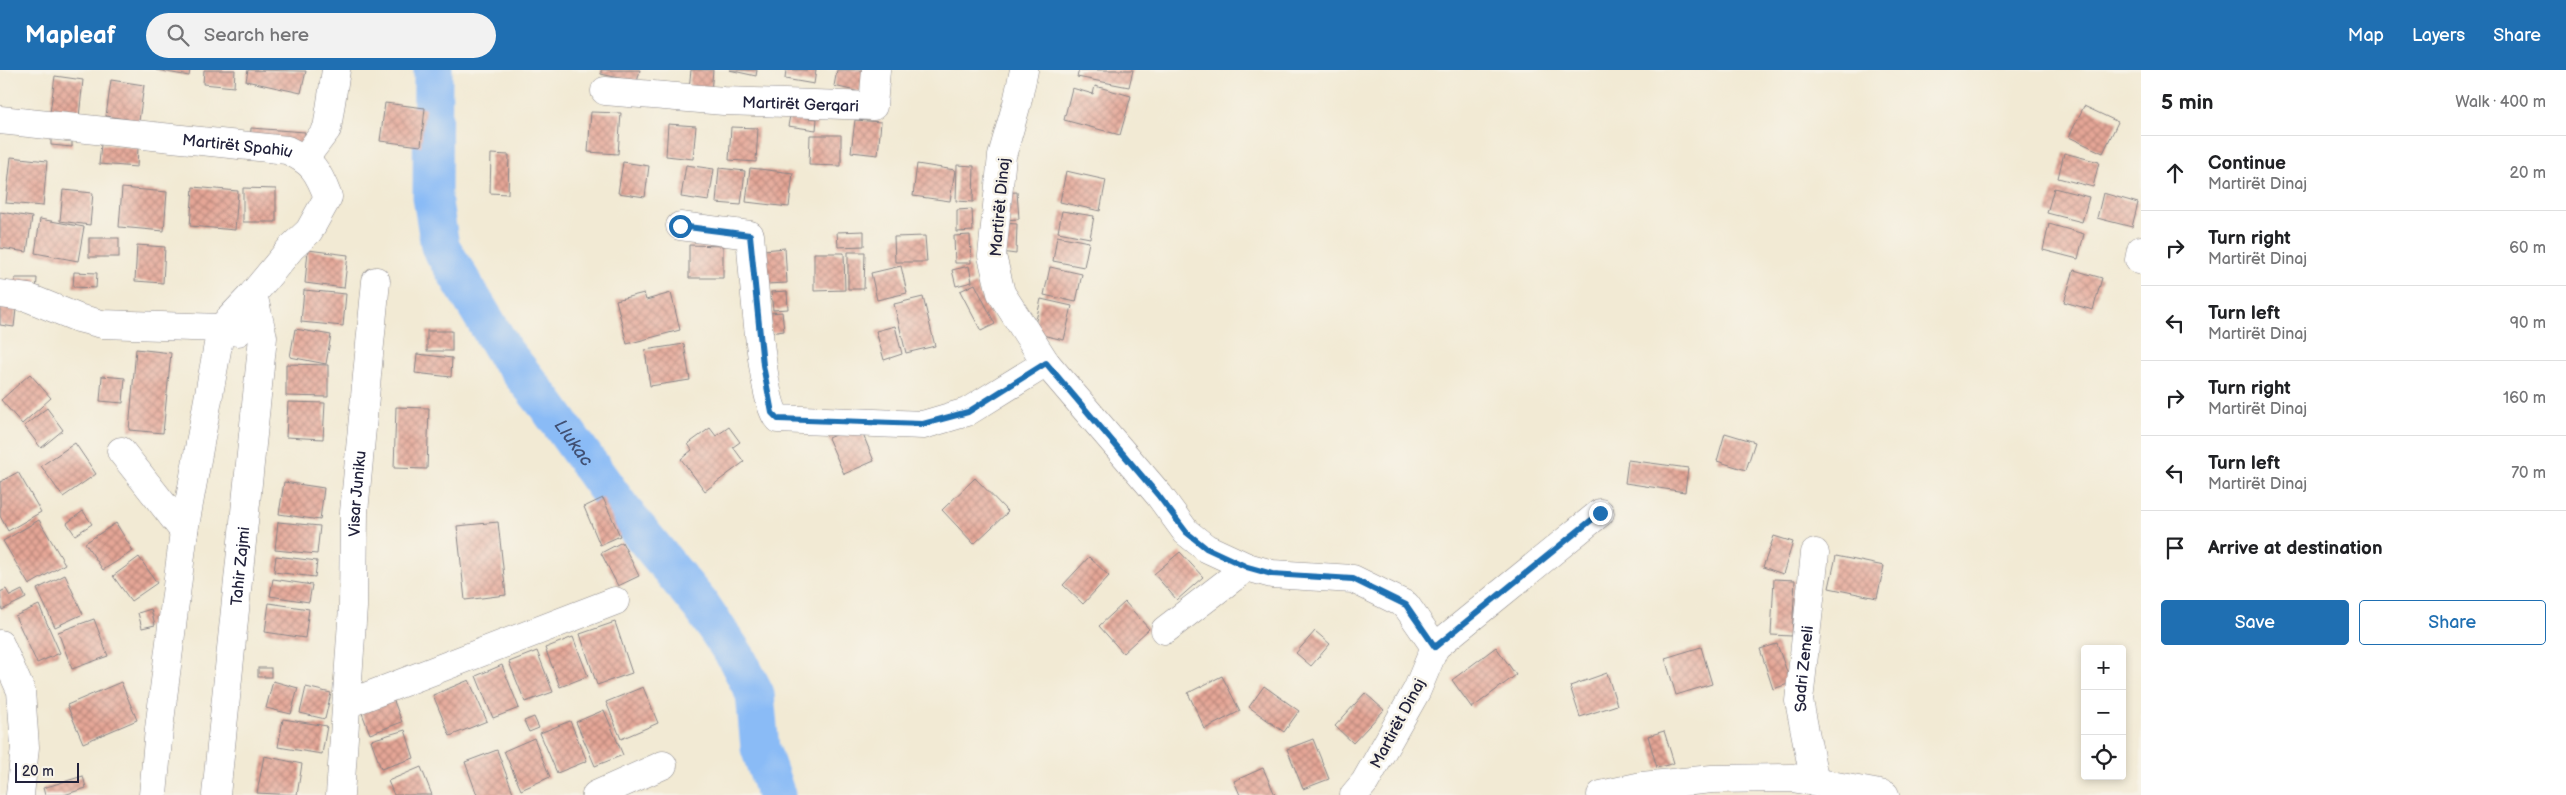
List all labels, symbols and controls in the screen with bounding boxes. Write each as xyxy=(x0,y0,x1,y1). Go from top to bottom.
search box xyxy=(146,13,496,58)
text: Mapleaf xyxy=(25,21,116,50)
icon: search xyxy=(164,21,192,49)
text: Search here xyxy=(204,24,309,47)
text: Map xyxy=(2348,25,2384,46)
text: Layers xyxy=(2412,25,2465,46)
text: Share xyxy=(2493,25,2541,46)
text: 5 min xyxy=(2161,90,2214,115)
text: Walk · 400 m xyxy=(2455,93,2546,112)
street label: Martirët Gerqari xyxy=(742,94,859,117)
street label: Martirët Spahiu xyxy=(181,131,296,163)
text: Continue xyxy=(2208,152,2286,175)
street label: Martirët Dinaj xyxy=(987,157,1014,257)
icon: ahead xyxy=(2161,159,2189,187)
text: 20 m xyxy=(2510,164,2546,183)
text: Martirët Dinaj xyxy=(2208,175,2307,194)
route start xyxy=(669,215,692,238)
text: Turn right xyxy=(2208,227,2291,250)
icon: right xyxy=(2161,234,2189,262)
text: 60 m xyxy=(2509,239,2546,258)
text: Martirët Dinaj xyxy=(2208,250,2307,269)
text: Turn left xyxy=(2208,302,2280,325)
icon: left xyxy=(2161,309,2189,337)
text: 90 m xyxy=(2510,314,2546,333)
text: Martirët Dinaj xyxy=(2208,325,2307,344)
text: Turn right xyxy=(2208,377,2291,400)
icon: right xyxy=(2161,384,2189,412)
text: 160 m xyxy=(2503,389,2546,408)
text: Martirët Dinaj xyxy=(2208,400,2307,419)
water label: Llukac xyxy=(550,416,597,471)
street label: Visar Juniku xyxy=(346,450,371,537)
text: Turn left xyxy=(2208,452,2280,475)
icon: left xyxy=(2161,459,2189,487)
text: 70 m xyxy=(2511,464,2546,483)
text: Martirët Dinaj xyxy=(2208,475,2307,494)
route end xyxy=(1589,502,1612,525)
street label: Tahir Zajmi xyxy=(227,526,254,607)
icon: arrive xyxy=(2161,534,2189,562)
text: Arrive at destination xyxy=(2208,537,2383,560)
button: Save xyxy=(2161,600,2349,645)
button: Share xyxy=(2359,600,2546,645)
street label: Sadri Zeneli xyxy=(1791,625,1818,713)
map controls xyxy=(2081,645,2126,780)
button: + xyxy=(2081,645,2126,690)
street label: Martirët Dinaj xyxy=(1367,675,1430,772)
button: − xyxy=(2081,690,2126,735)
button: locate xyxy=(2081,735,2126,780)
scale bar xyxy=(15,760,79,783)
text: 20 m xyxy=(22,763,54,780)

